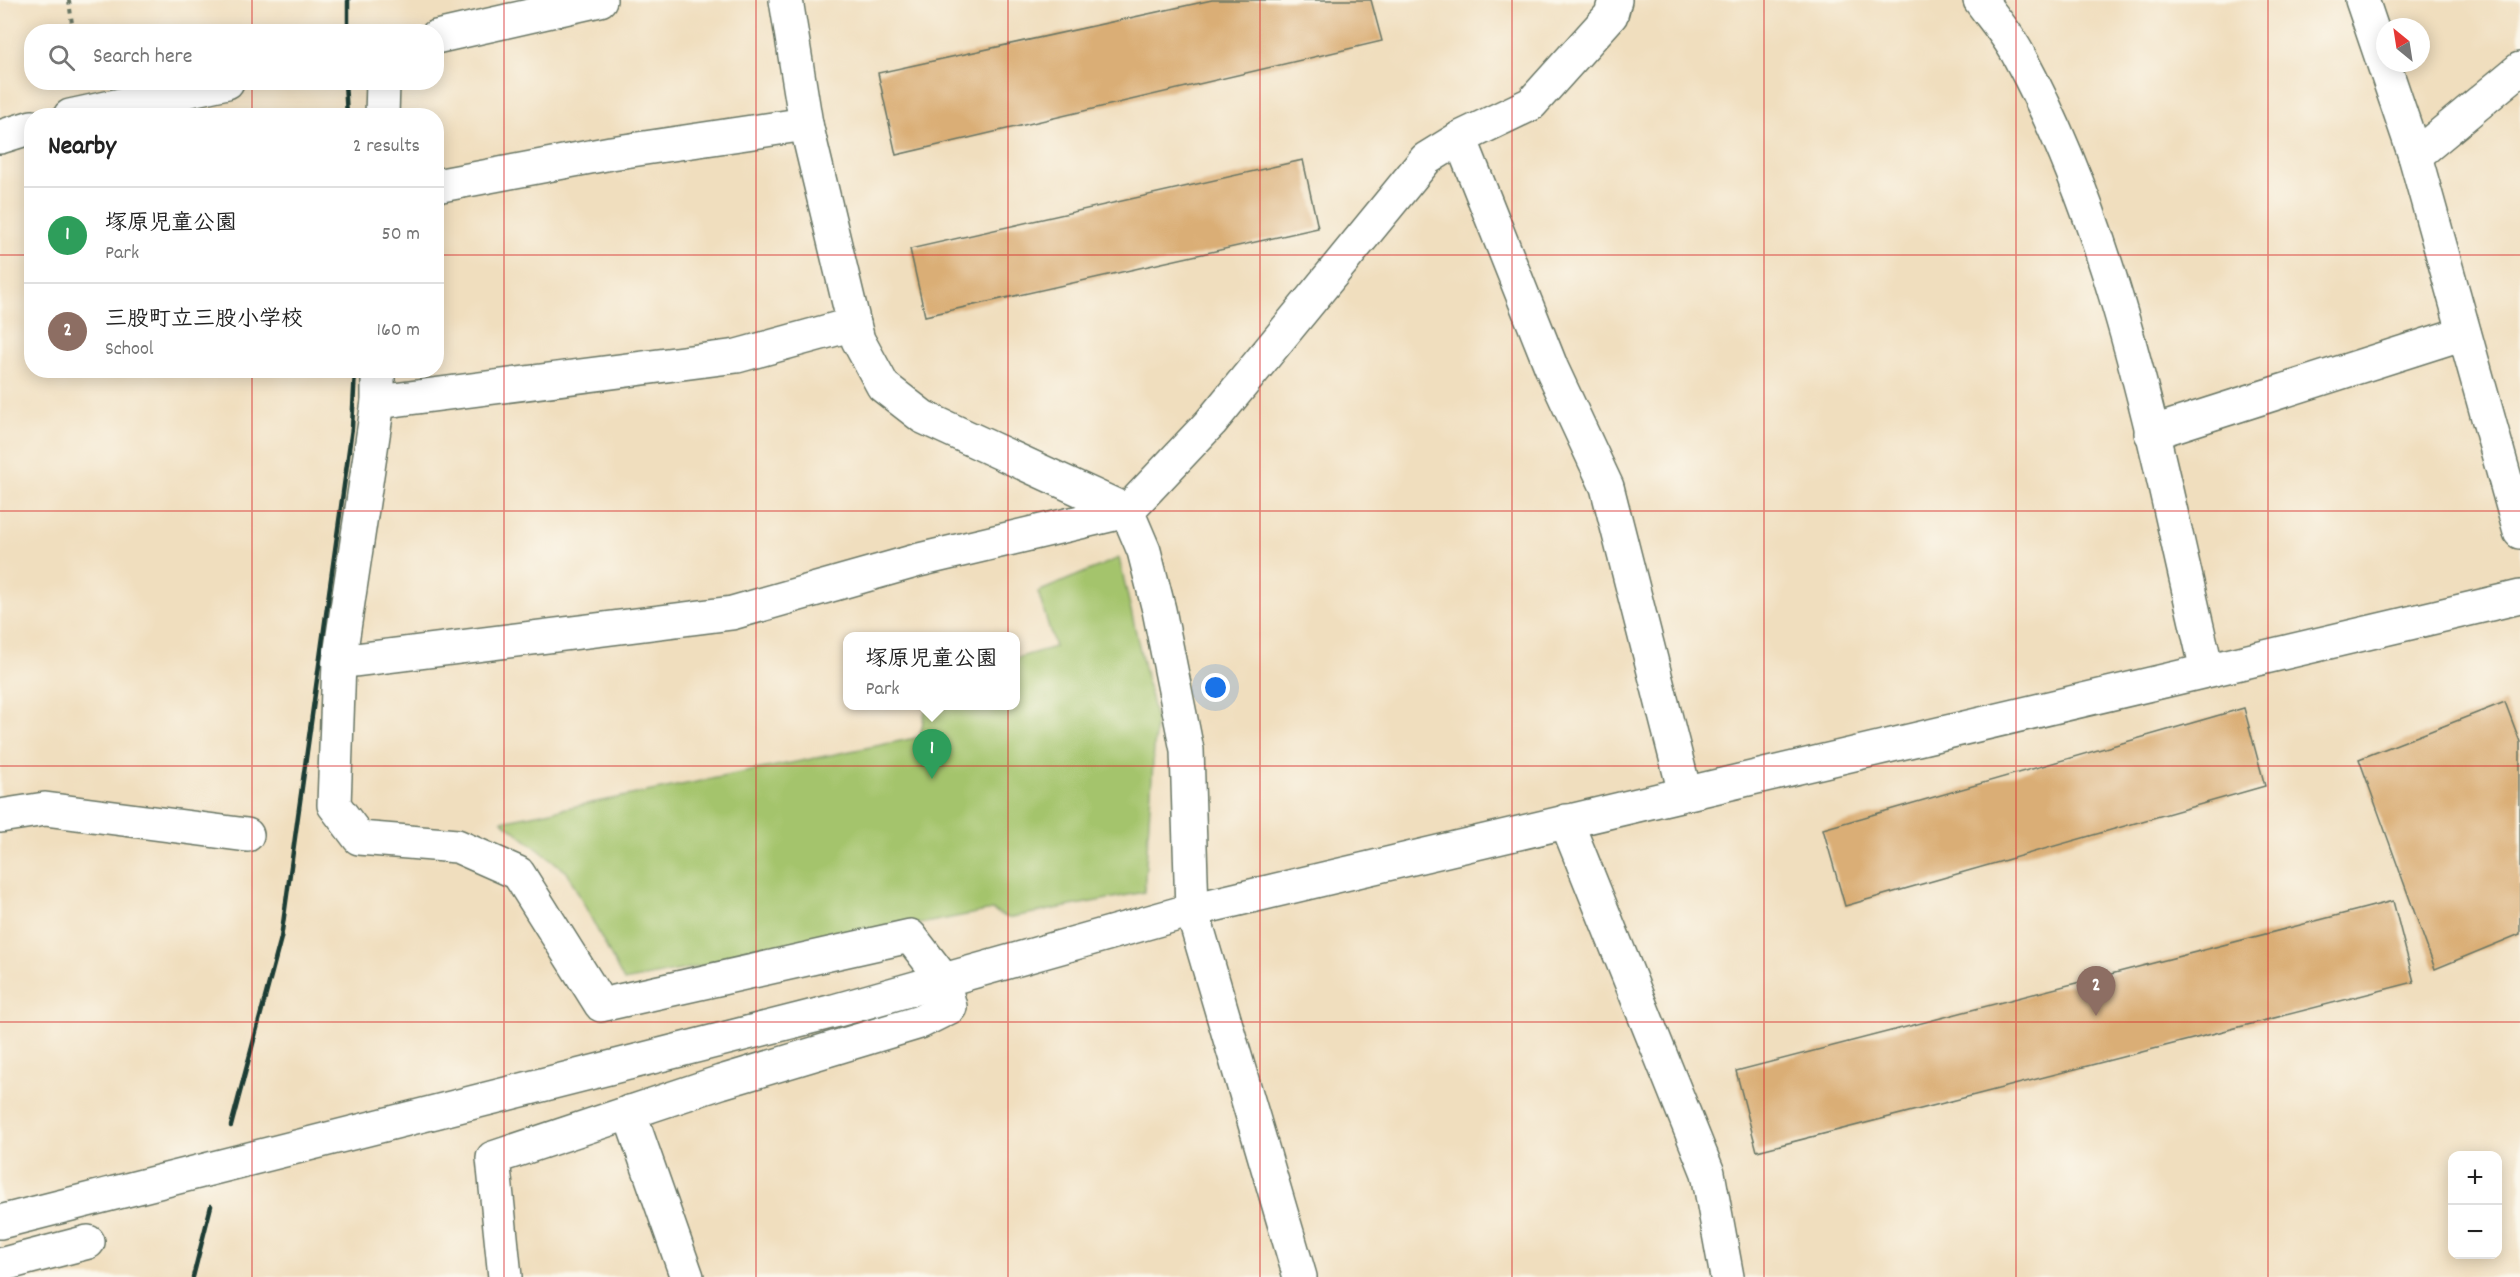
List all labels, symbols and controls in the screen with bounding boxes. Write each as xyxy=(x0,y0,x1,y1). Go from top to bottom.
north arrow xyxy=(2376,18,2430,72)
search box xyxy=(24,24,444,90)
icon: search xyxy=(45,41,78,74)
text: Search here xyxy=(93,42,192,73)
text: Nearby xyxy=(48,129,116,166)
text: 2 results xyxy=(353,133,420,161)
text: 塚原児童公園 xyxy=(105,209,237,240)
text: 1 xyxy=(65,221,70,249)
text: 50 m xyxy=(382,221,420,249)
text: Park xyxy=(105,240,139,268)
text: 三股町立三股小学校 xyxy=(105,305,303,336)
text: 2 xyxy=(63,317,72,345)
text: 160 m xyxy=(377,317,420,345)
text: School xyxy=(105,336,154,364)
popup xyxy=(843,632,1020,710)
text: 塚原児童公園 xyxy=(865,645,998,676)
your location xyxy=(1201,673,1230,702)
text: Park xyxy=(865,676,900,704)
pin: 1 xyxy=(912,730,952,779)
pin: 2 xyxy=(2076,966,2116,1016)
map controls xyxy=(2448,1151,2502,1259)
button: + xyxy=(2448,1151,2502,1205)
button: − xyxy=(2448,1205,2502,1259)

